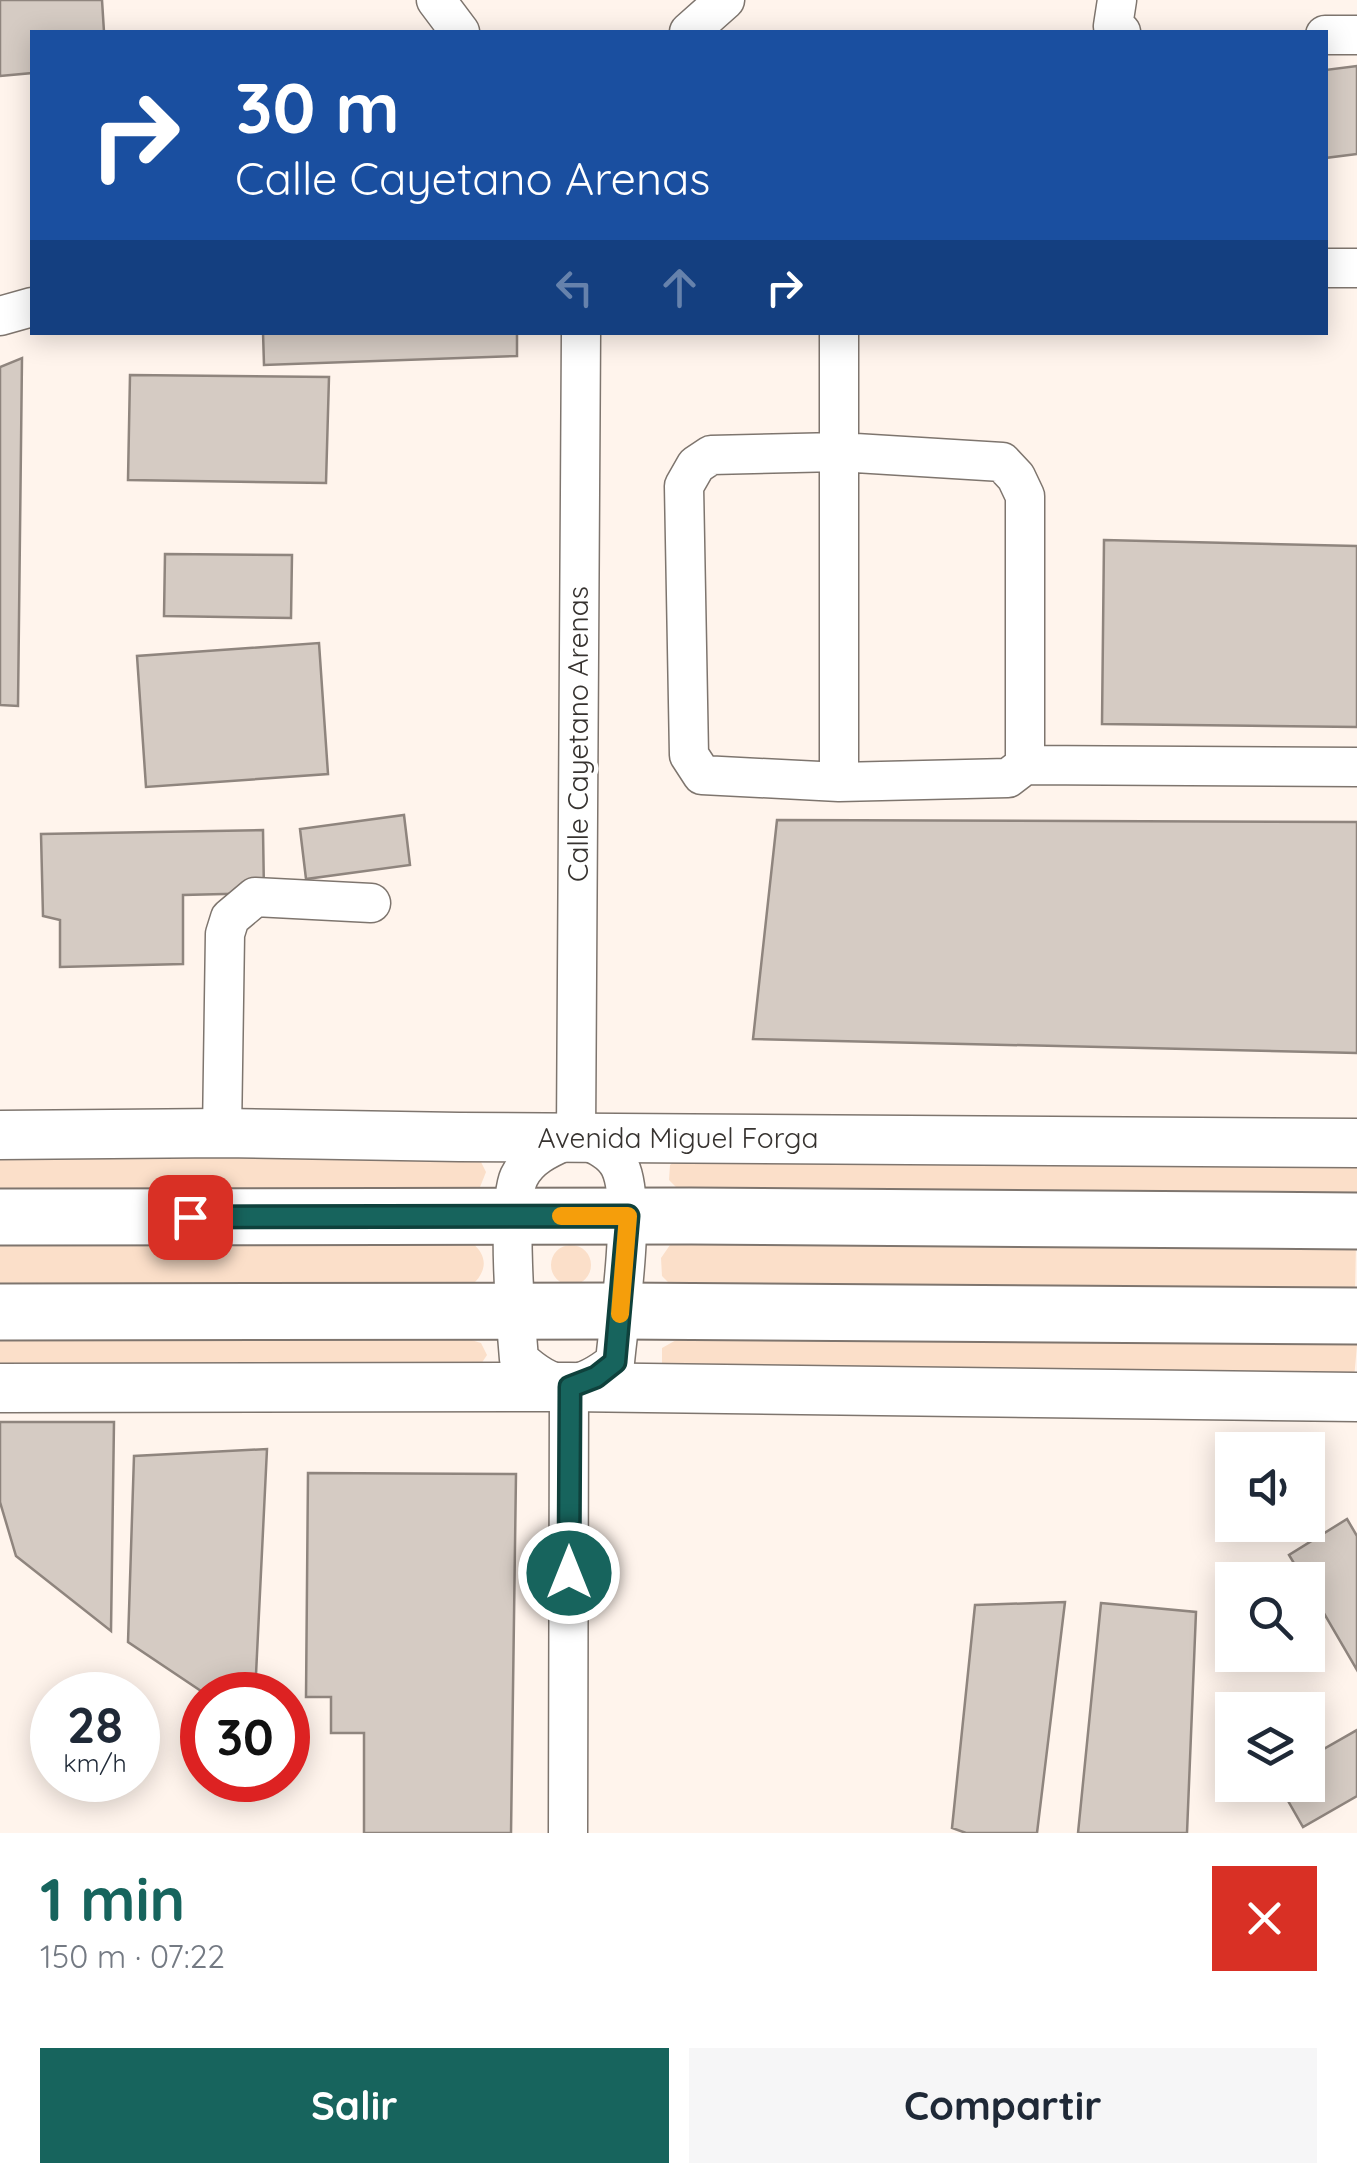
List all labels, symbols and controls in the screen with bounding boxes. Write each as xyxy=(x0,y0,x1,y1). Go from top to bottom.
text: 30 m xyxy=(235,63,400,151)
icon: right xyxy=(70,70,200,200)
text: Calle Cayetano Arenas xyxy=(235,150,710,206)
icon: left xyxy=(547,260,602,315)
icon: ahead xyxy=(652,260,707,315)
icon: right xyxy=(757,260,812,315)
street label: Calle Cayetano Arenas xyxy=(560,586,595,882)
street label: Avenida Miguel Forga xyxy=(538,1120,818,1155)
pin xyxy=(148,1175,233,1260)
icon: arrive xyxy=(163,1190,218,1245)
map controls xyxy=(1215,1432,1325,1802)
button: sound xyxy=(1215,1432,1325,1542)
position arrow xyxy=(517,1521,621,1625)
button: search xyxy=(1215,1562,1325,1672)
speed limit sign: 30 xyxy=(180,1672,310,1802)
button: layers xyxy=(1215,1692,1325,1802)
text: 28 xyxy=(67,1693,123,1756)
text: km/h xyxy=(63,1747,127,1778)
text: 1 min xyxy=(40,1861,185,1936)
button: close xyxy=(1212,1866,1317,1971)
text: 150 m · 07:22 xyxy=(40,1936,225,1976)
button: Salir xyxy=(40,2048,669,2163)
button: Compartir xyxy=(689,2048,1317,2163)

